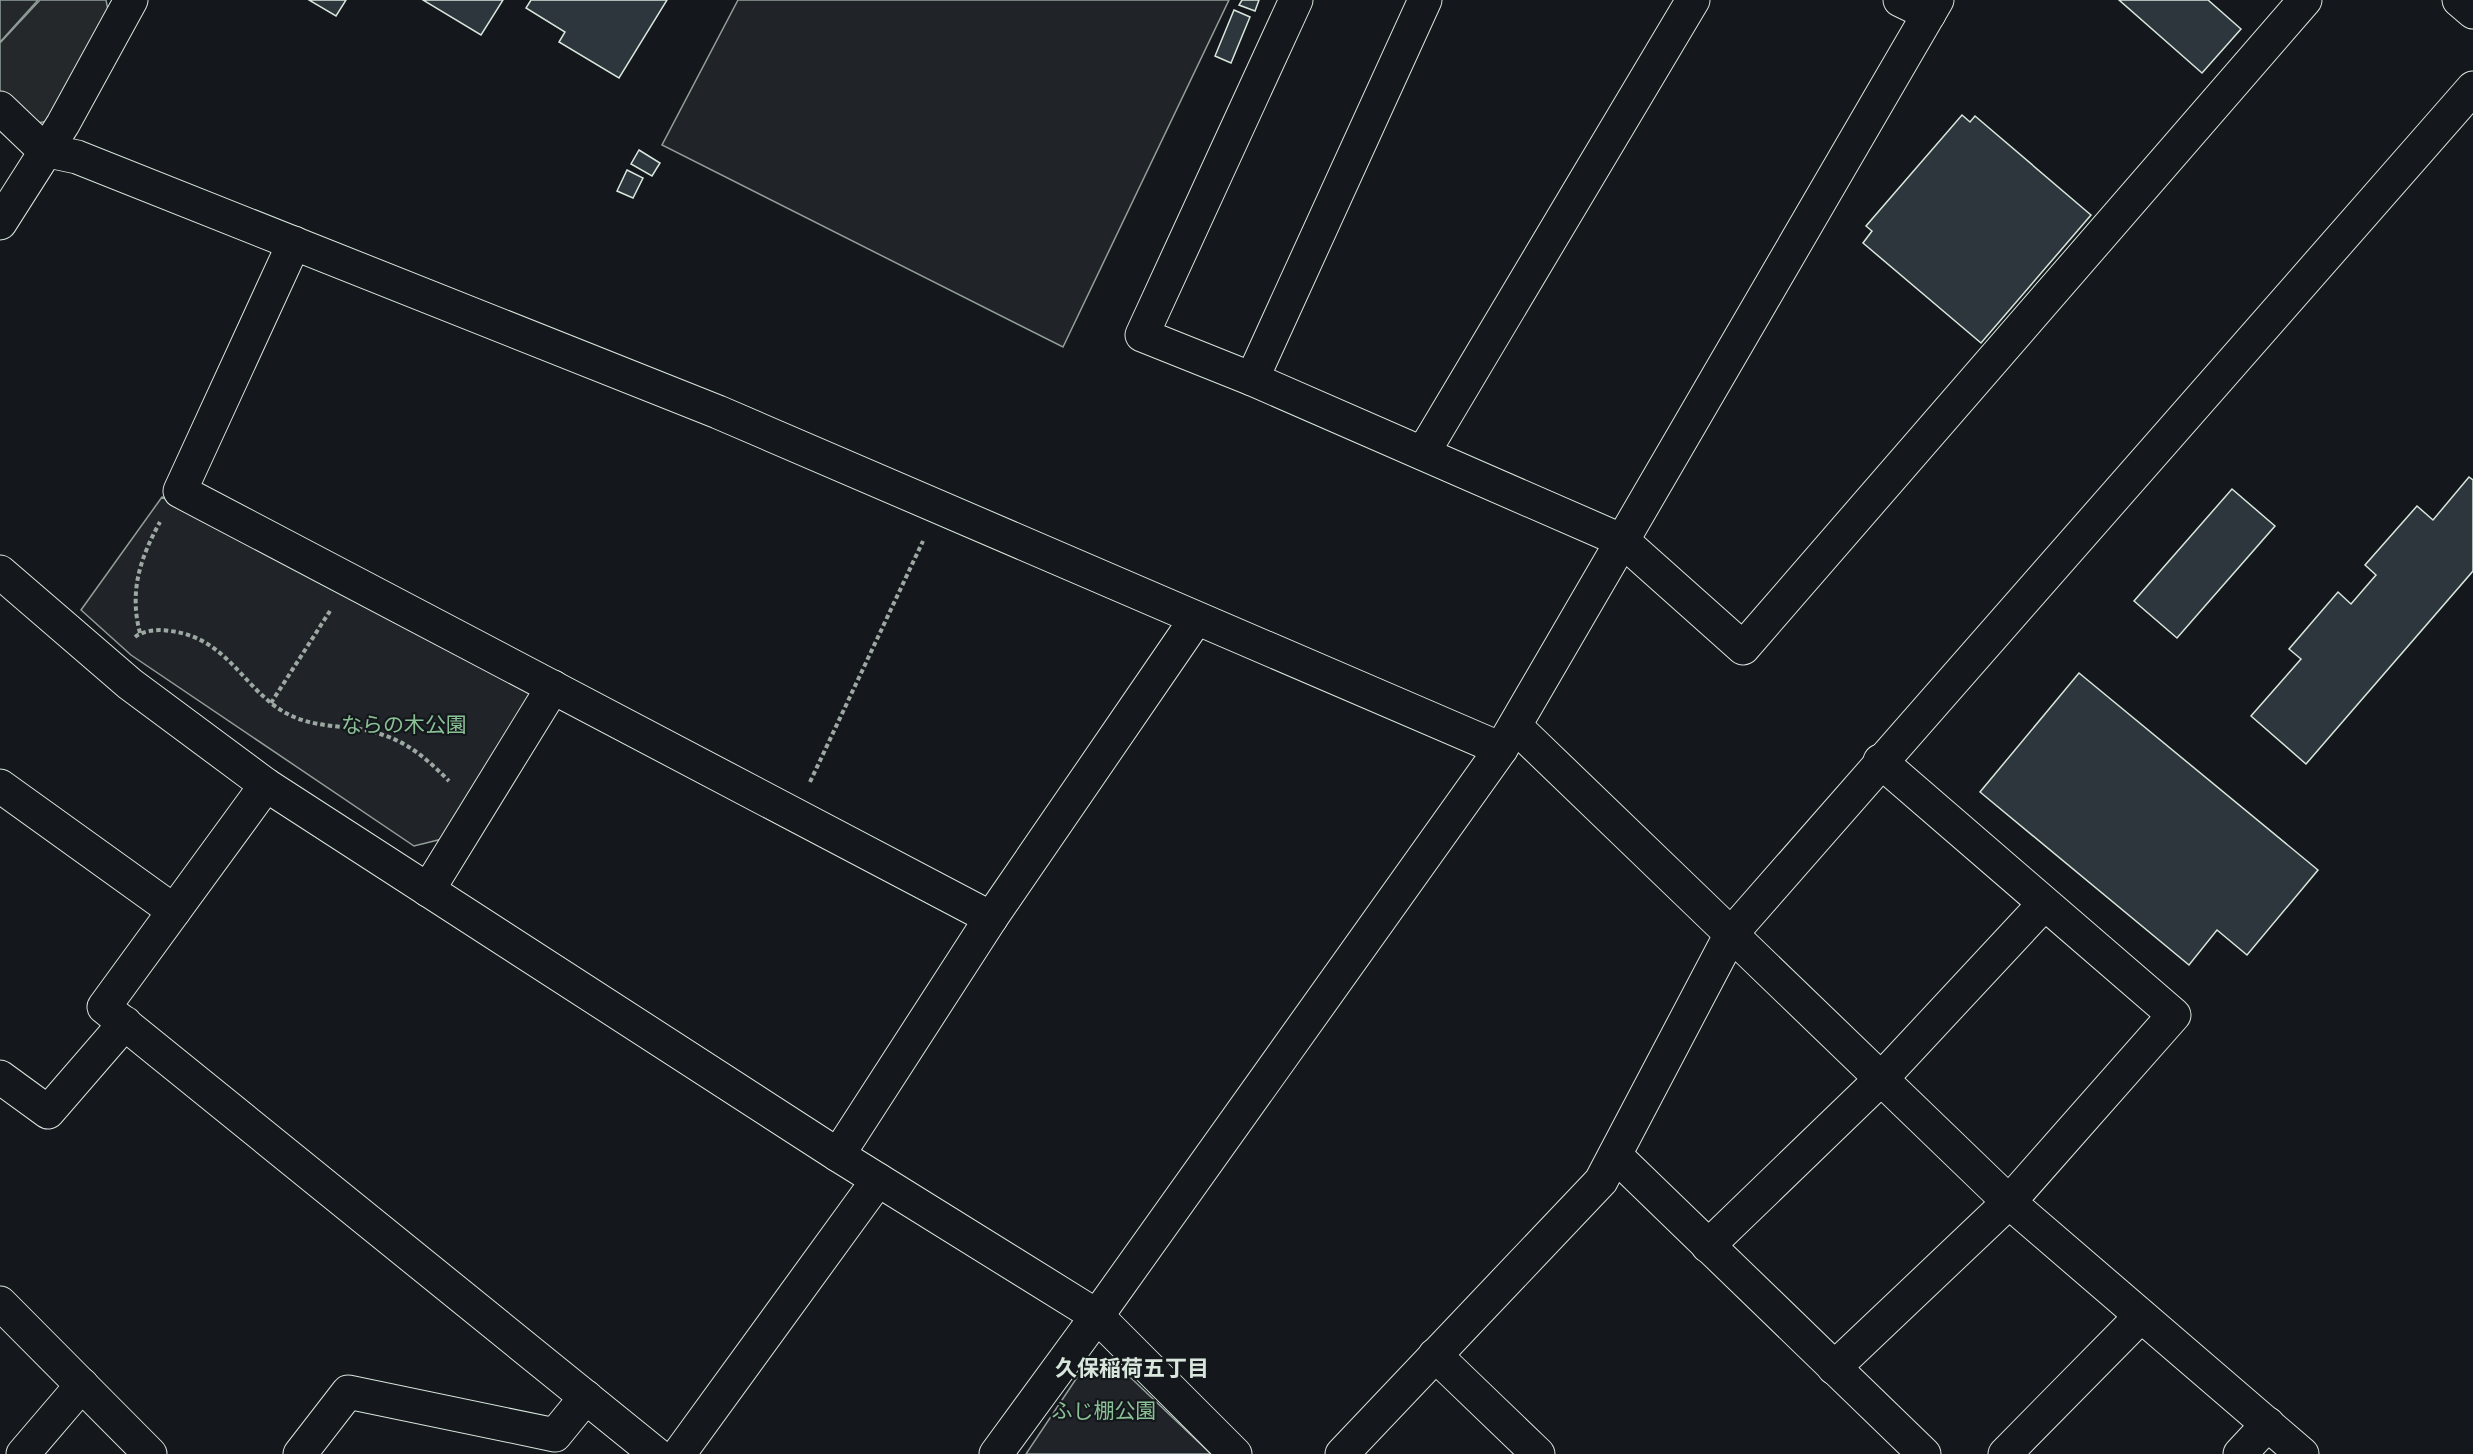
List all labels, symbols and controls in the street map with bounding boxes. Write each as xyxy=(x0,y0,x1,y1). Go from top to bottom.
park label: ならの木公園 xyxy=(341,711,467,737)
district label: 久保稲荷五丁目 xyxy=(1055,1354,1209,1381)
park label: ふじ棚公園 xyxy=(1052,1397,1157,1423)

